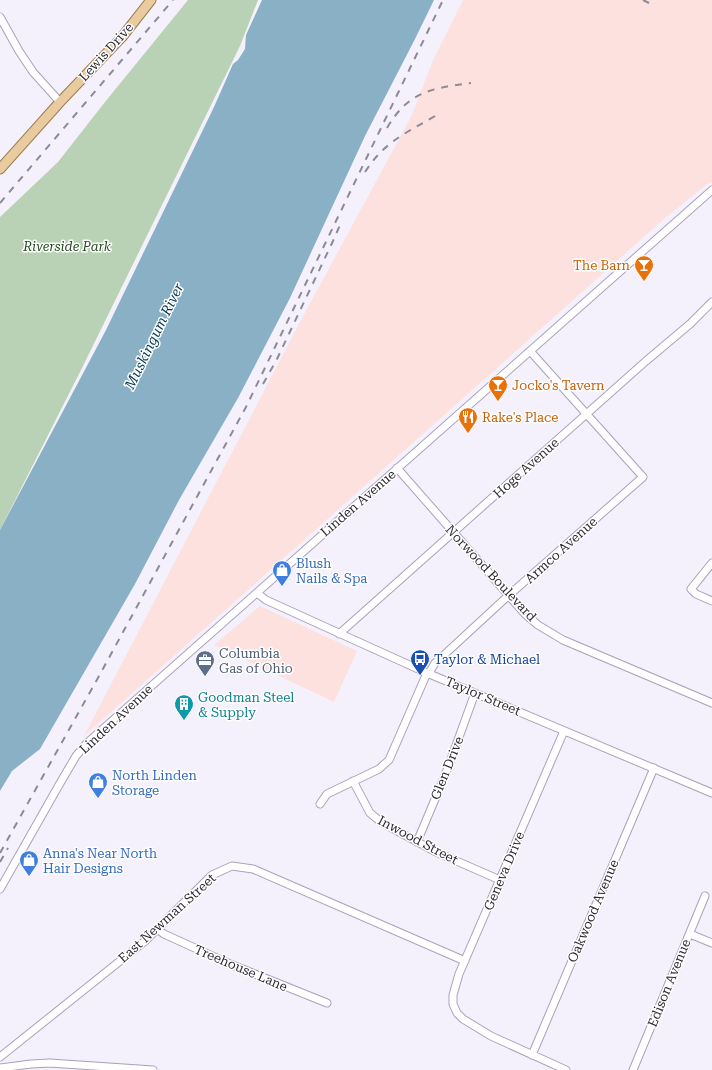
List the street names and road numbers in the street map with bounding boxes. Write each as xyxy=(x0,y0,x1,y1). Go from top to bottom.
street label: Lewis Drive xyxy=(76,20,136,84)
street label: Hoge Avenue xyxy=(490,435,562,501)
street label: Linden Avenue xyxy=(317,466,399,540)
street label: Armco Avenue xyxy=(522,514,600,586)
street label: Norwood Boulevard xyxy=(443,522,540,625)
street label: Taylor Street xyxy=(443,673,523,719)
street label: Linden Avenue xyxy=(76,681,156,757)
street label: Glen Drive xyxy=(428,734,466,802)
street label: Inwood Street xyxy=(375,813,461,867)
street label: Geneva Drive xyxy=(481,829,527,913)
street label: Oakwood Avenue xyxy=(565,857,621,965)
street label: East Newman Street xyxy=(115,870,219,966)
street label: Edison Avenue xyxy=(645,937,693,1029)
street label: Treehouse Lane xyxy=(192,942,290,994)

